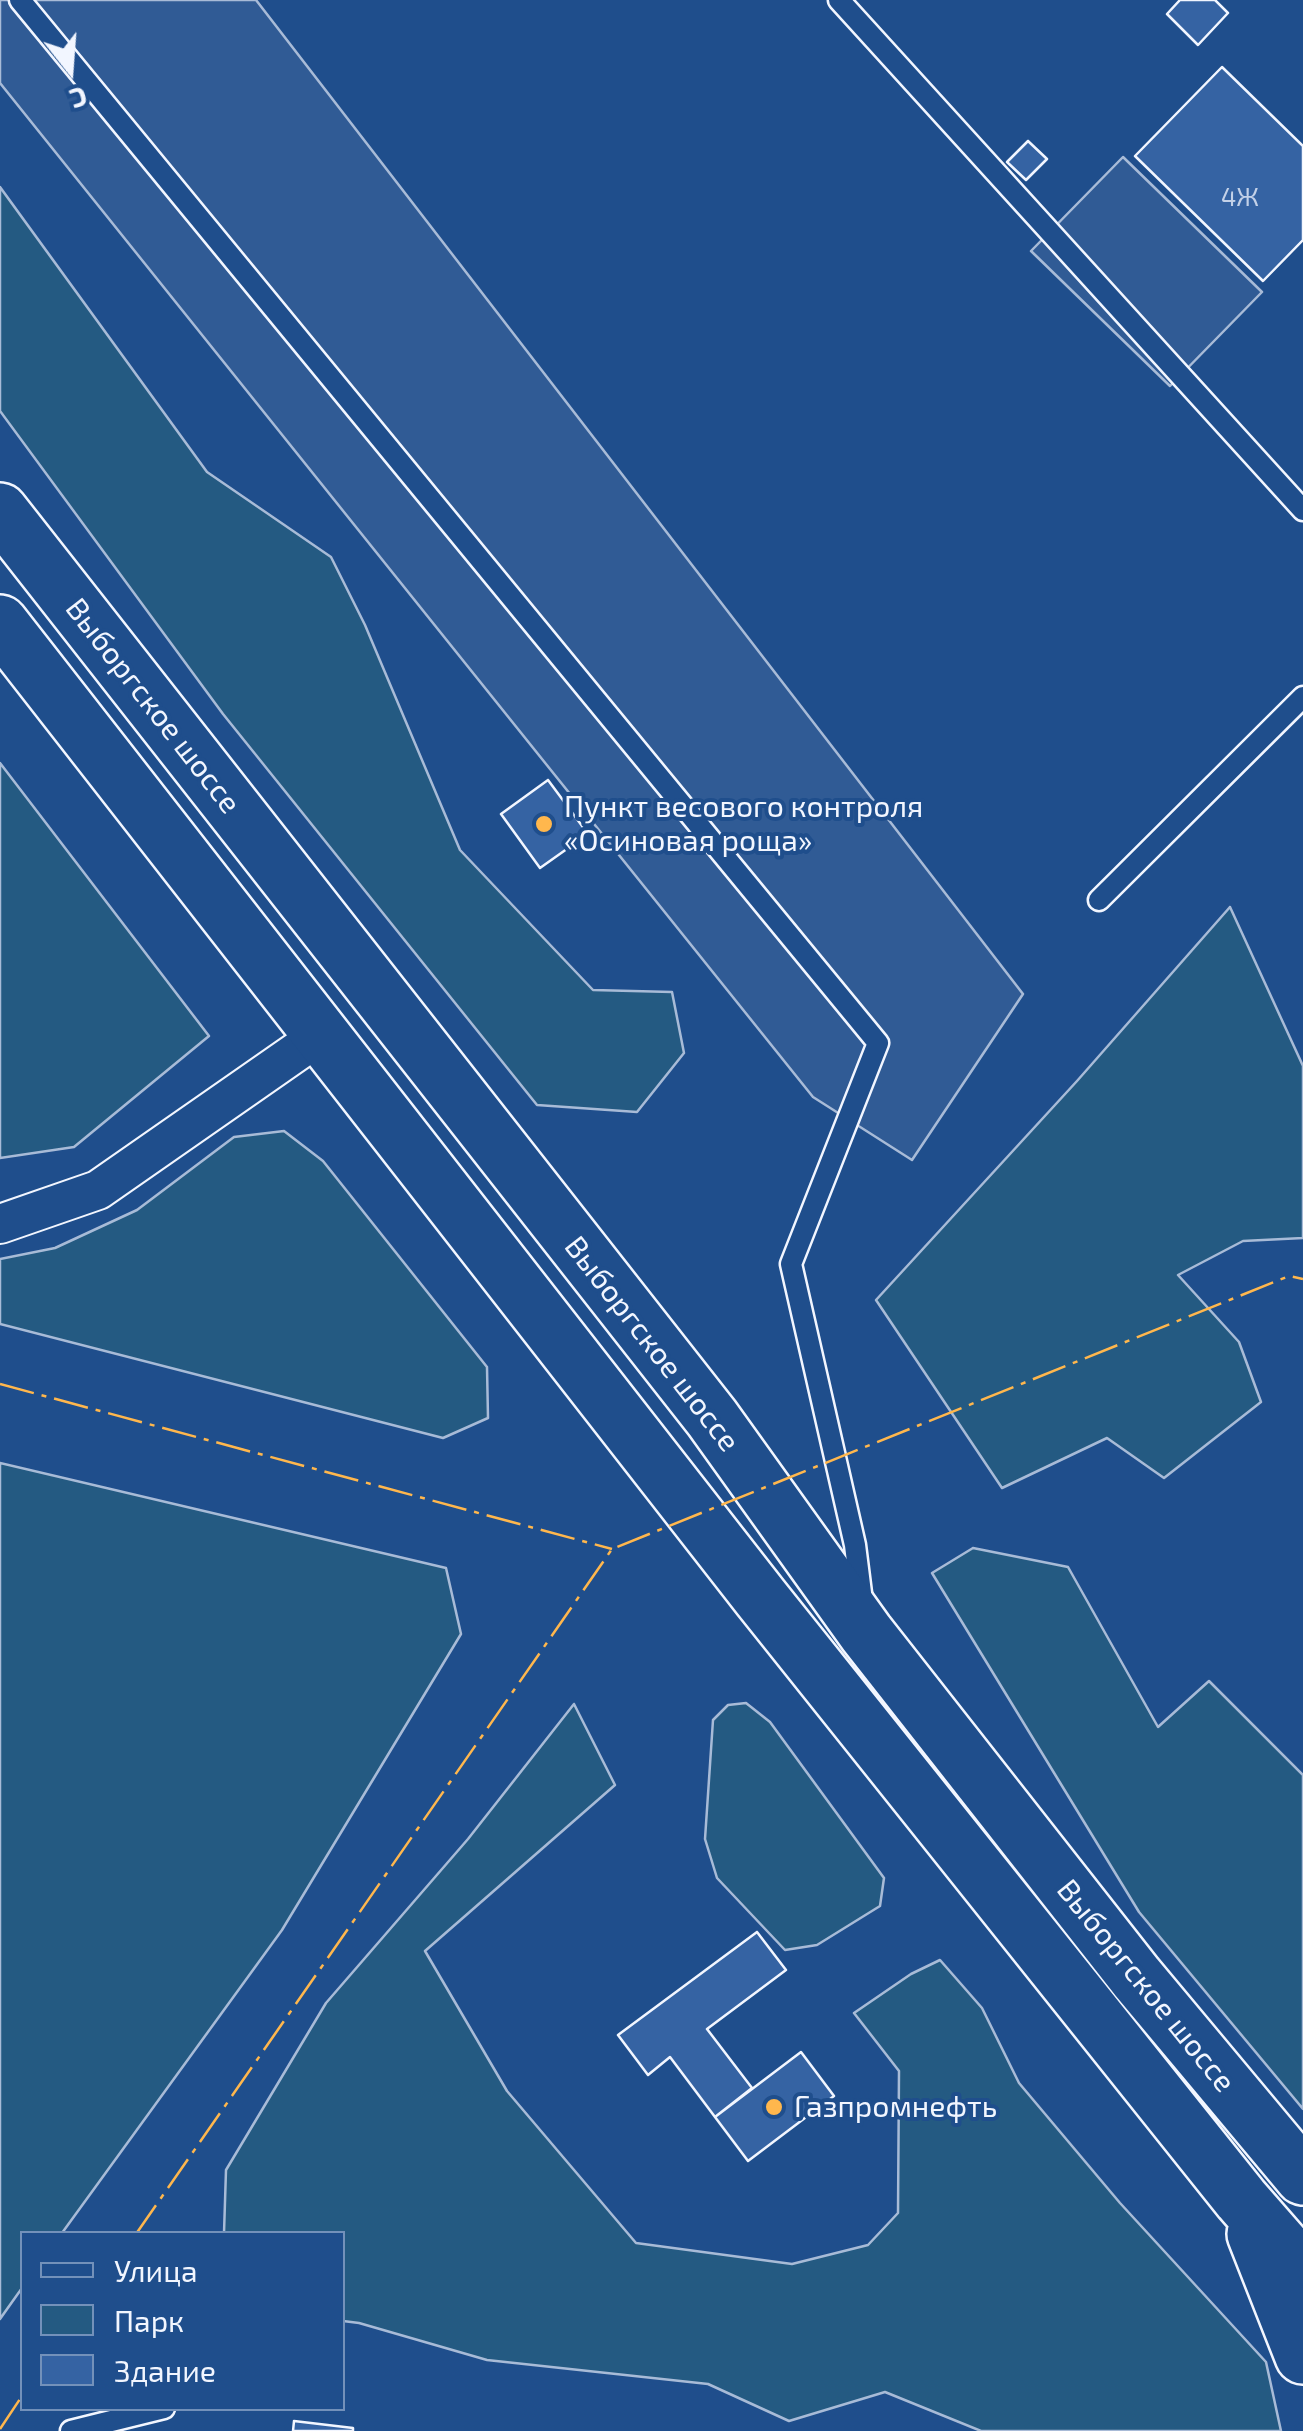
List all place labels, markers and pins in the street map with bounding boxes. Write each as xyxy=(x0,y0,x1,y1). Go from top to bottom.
place label: Пункт весового контроля «Осиновая роща» xyxy=(564,789,923,860)
marker: Пункт весового контроля «Осиновая роща» xyxy=(533,813,555,835)
place label: Газпромнефть xyxy=(794,2089,997,2125)
marker: Газпромнефть xyxy=(763,2096,785,2118)

